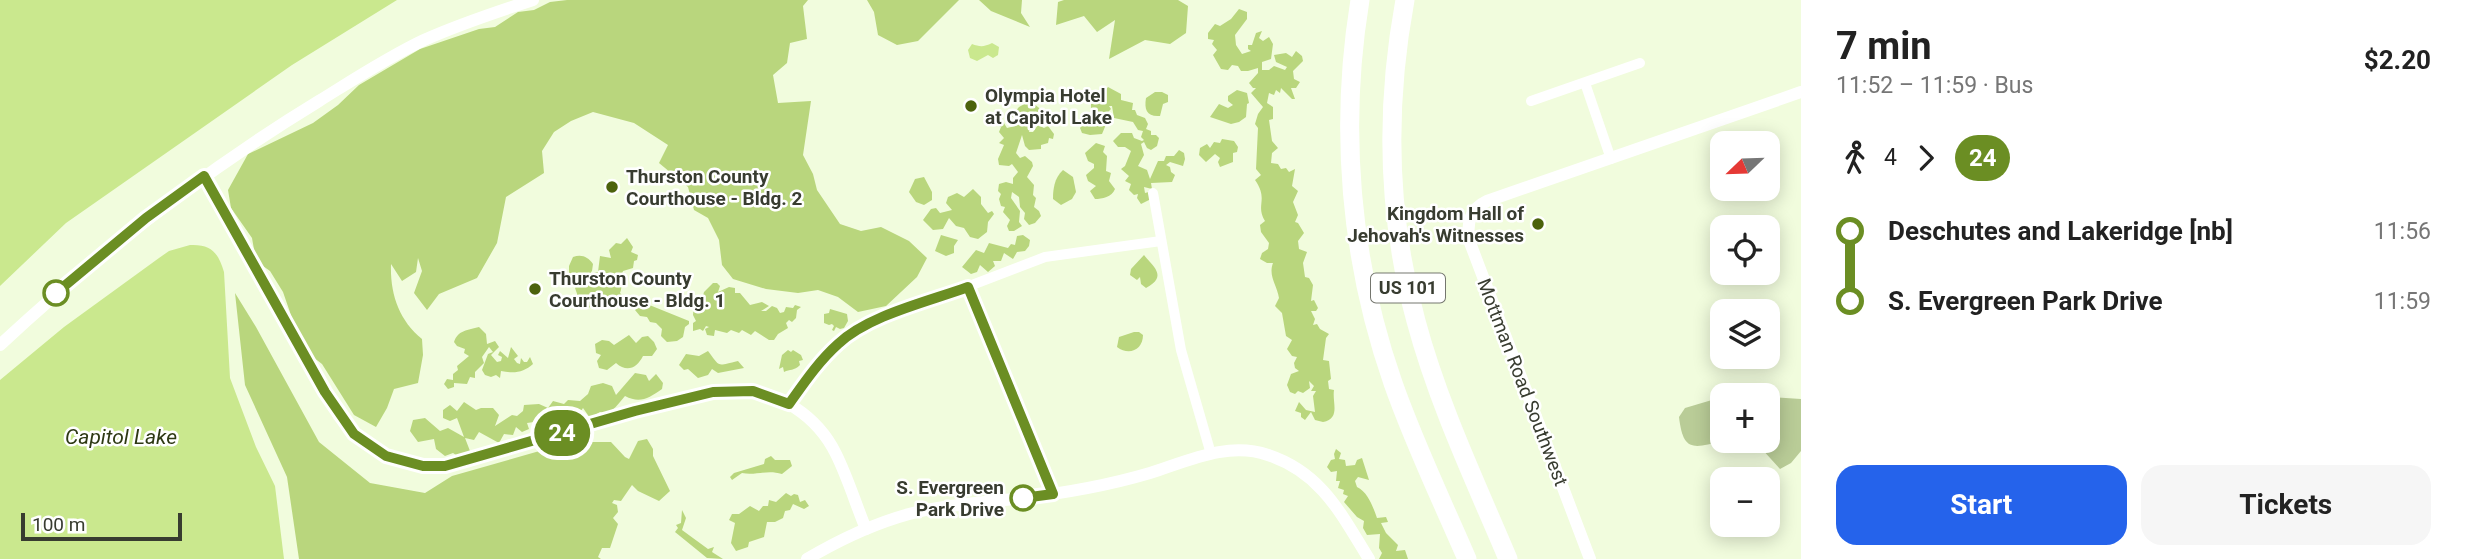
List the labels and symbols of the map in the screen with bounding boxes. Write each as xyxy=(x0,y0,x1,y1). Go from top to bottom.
place label: Olympia Hotel at Capitol Lake xyxy=(985,84,1112,129)
marker: Olympia Hotel at Capitol Lake xyxy=(963,98,979,114)
north arrow xyxy=(1710,131,1780,201)
place label: Thurston County Courthouse - Bldg. 2 xyxy=(626,165,803,210)
marker: Thurston County Courthouse - Bldg. 2 xyxy=(604,179,620,195)
place label: Kingdom Hall of Jehovah's Witnesses xyxy=(1347,202,1524,247)
marker: Kingdom Hall of Jehovah's Witnesses xyxy=(1530,216,1546,232)
place label: Thurston County Courthouse - Bldg. 1 xyxy=(549,267,725,312)
road number: US 101 xyxy=(1371,274,1445,302)
street label: Mottman Road Southwest xyxy=(1472,275,1573,489)
unlabelled marker xyxy=(43,280,69,306)
marker: Thurston County Courthouse - Bldg. 1 xyxy=(527,281,543,297)
line badge: 24 xyxy=(530,410,594,456)
water label: Capitol Lake xyxy=(65,425,177,449)
place label: S. Evergreen Park Drive xyxy=(896,476,1004,521)
marker: S. Evergreen Park Drive xyxy=(1010,485,1036,511)
scale bar xyxy=(21,510,182,542)

